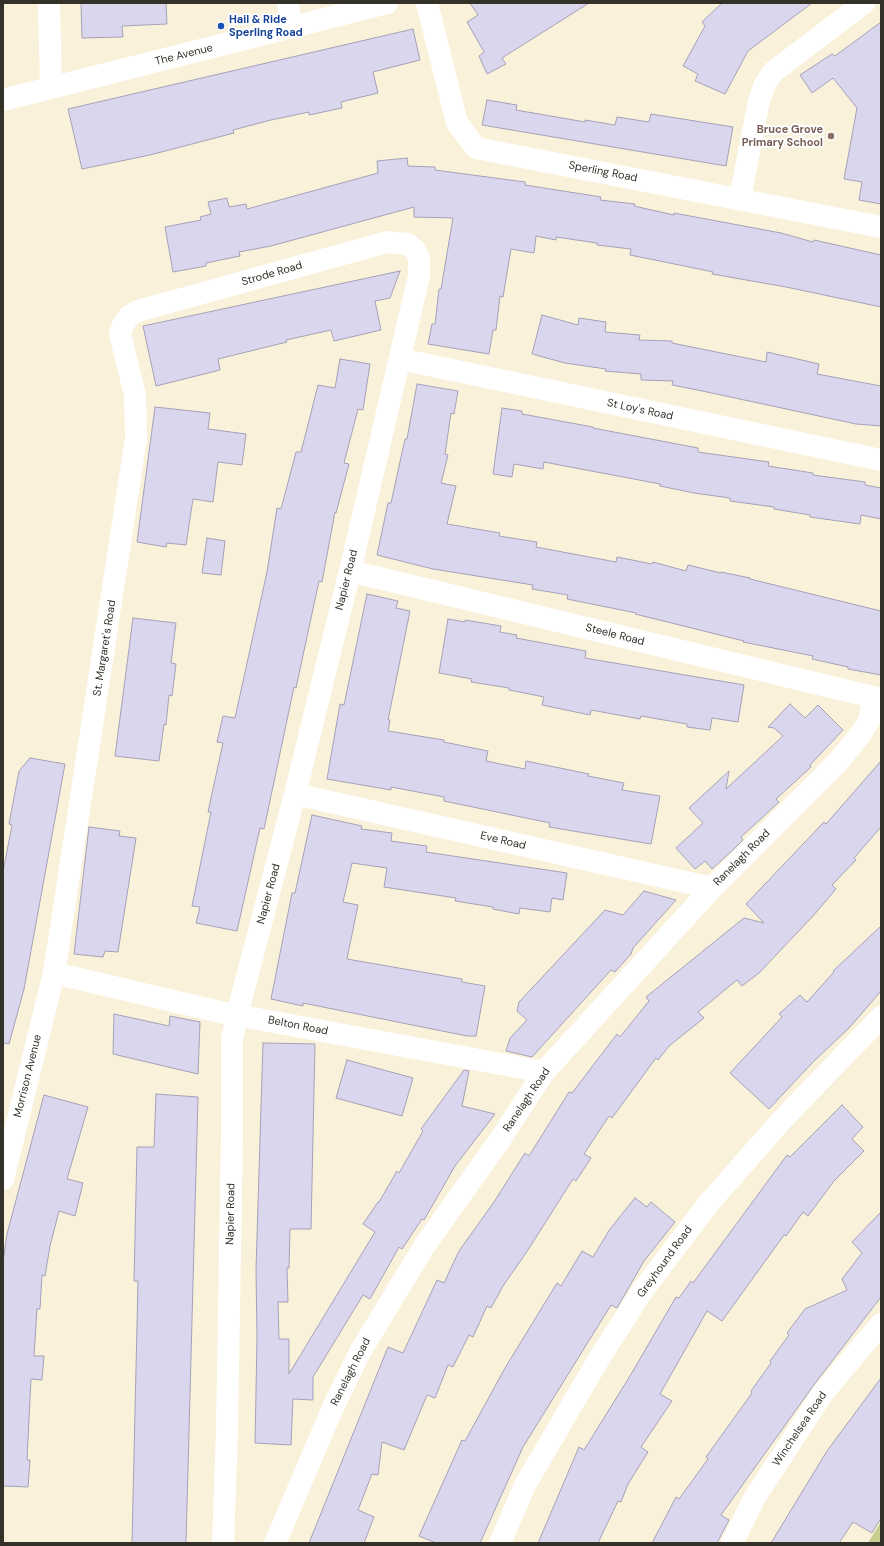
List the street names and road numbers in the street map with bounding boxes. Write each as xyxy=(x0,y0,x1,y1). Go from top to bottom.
street label: The Avenue xyxy=(154,41,214,69)
street label: Sperling Road xyxy=(568,159,638,185)
street label: Strode Road xyxy=(240,259,304,289)
street label: St Loy's Road xyxy=(606,397,674,423)
street label: Napier Road xyxy=(333,548,361,612)
street label: St. Margaret's Road xyxy=(91,599,119,697)
street label: Steele Road xyxy=(584,621,646,649)
street label: Ranelagh Road xyxy=(711,827,773,889)
street label: Eve Road xyxy=(479,829,527,853)
street label: Napier Road xyxy=(255,862,283,926)
street label: Belton Road xyxy=(267,1014,329,1038)
street label: Morrison Avenue xyxy=(11,1033,45,1119)
street label: Ranelagh Road xyxy=(501,1065,553,1135)
street label: Napier Road xyxy=(224,1183,238,1245)
street label: Greyhound Road xyxy=(635,1224,695,1300)
street label: Ranelagh Road xyxy=(328,1336,374,1408)
street label: Winchelsea Road xyxy=(770,1389,830,1469)

